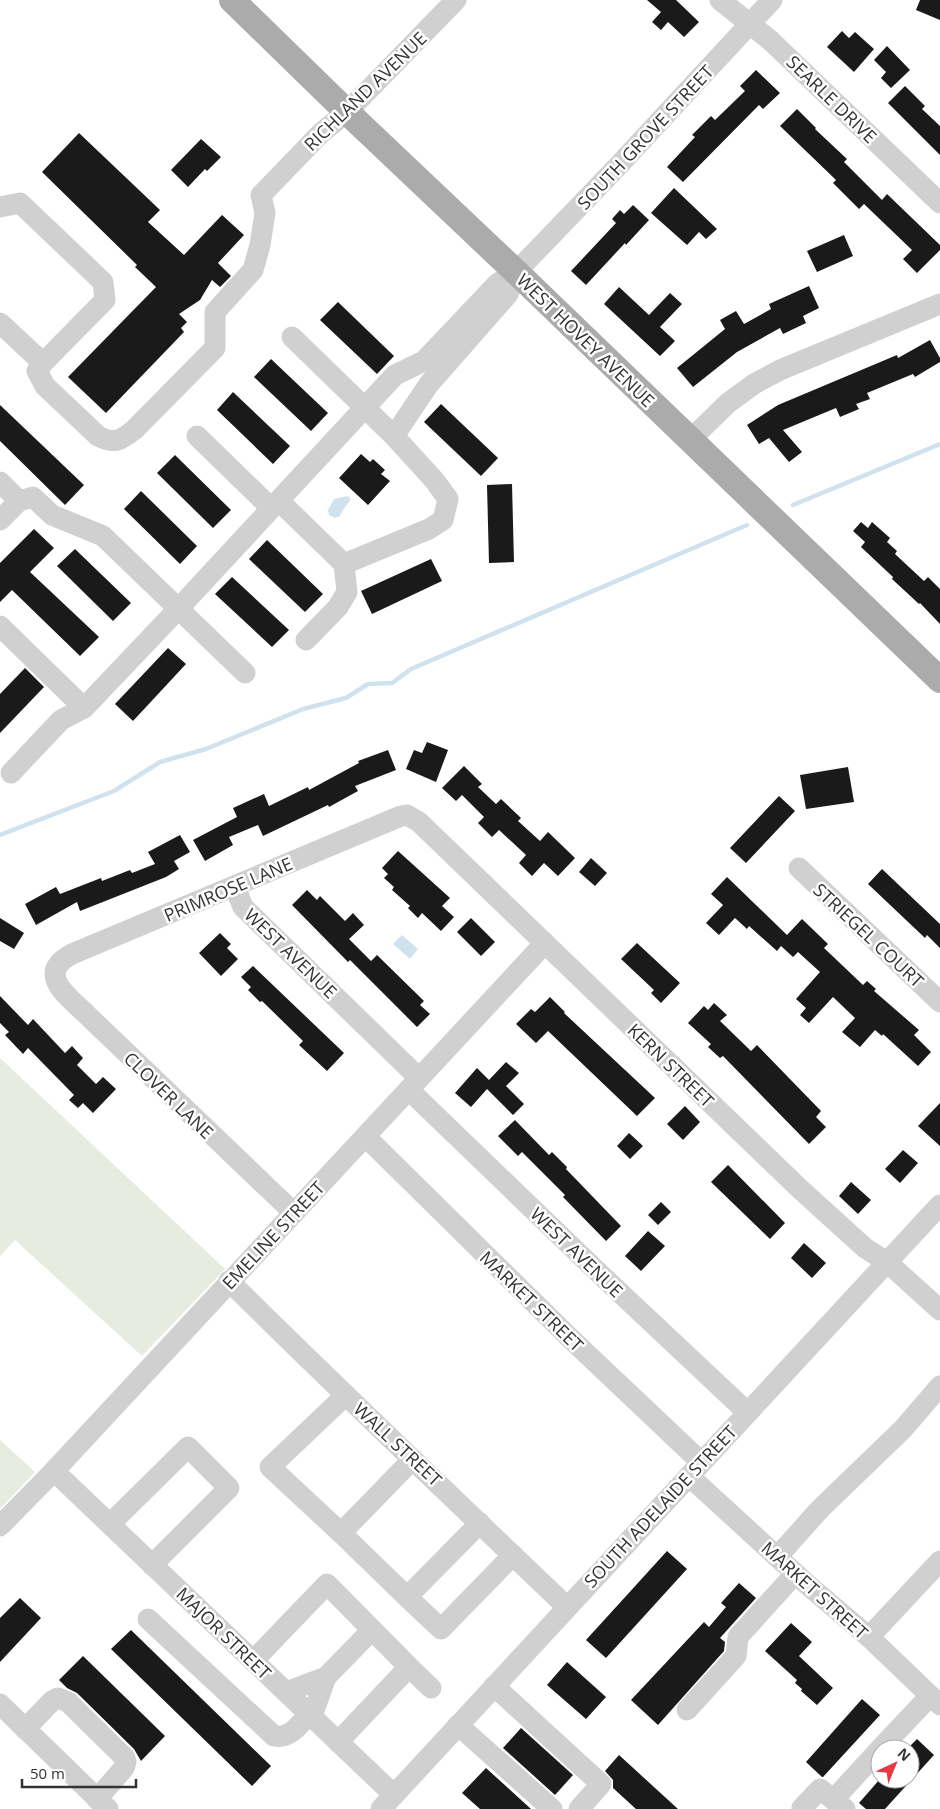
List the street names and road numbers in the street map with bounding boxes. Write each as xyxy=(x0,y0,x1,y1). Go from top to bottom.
street label: RICHLAND AVENUE xyxy=(299,26,431,156)
street label: SEARLE DRIVE xyxy=(782,50,882,148)
street label: SOUTH GROVE STREET xyxy=(572,60,718,214)
street label: WEST HOVEY AVENUE xyxy=(512,268,660,412)
street label: PRIMROSE LANE xyxy=(160,851,296,927)
street label: STRIEGEL COURT xyxy=(809,878,929,992)
street label: WEST AVENUE xyxy=(240,903,342,1003)
street label: KERN STREET xyxy=(623,1018,719,1112)
street label: CLOVER LANE xyxy=(119,1046,219,1144)
street label: EMELINE STREET xyxy=(217,1176,329,1294)
street label: WEST AVENUE xyxy=(526,1202,628,1302)
street label: MARKET STREET xyxy=(475,1245,589,1357)
street label: WALL STREET xyxy=(349,1397,447,1491)
street label: SOUTH ADELAIDE STREET xyxy=(578,1420,742,1592)
street label: MARKET STREET xyxy=(757,1536,873,1644)
street label: MAJOR STREET xyxy=(171,1582,277,1684)

